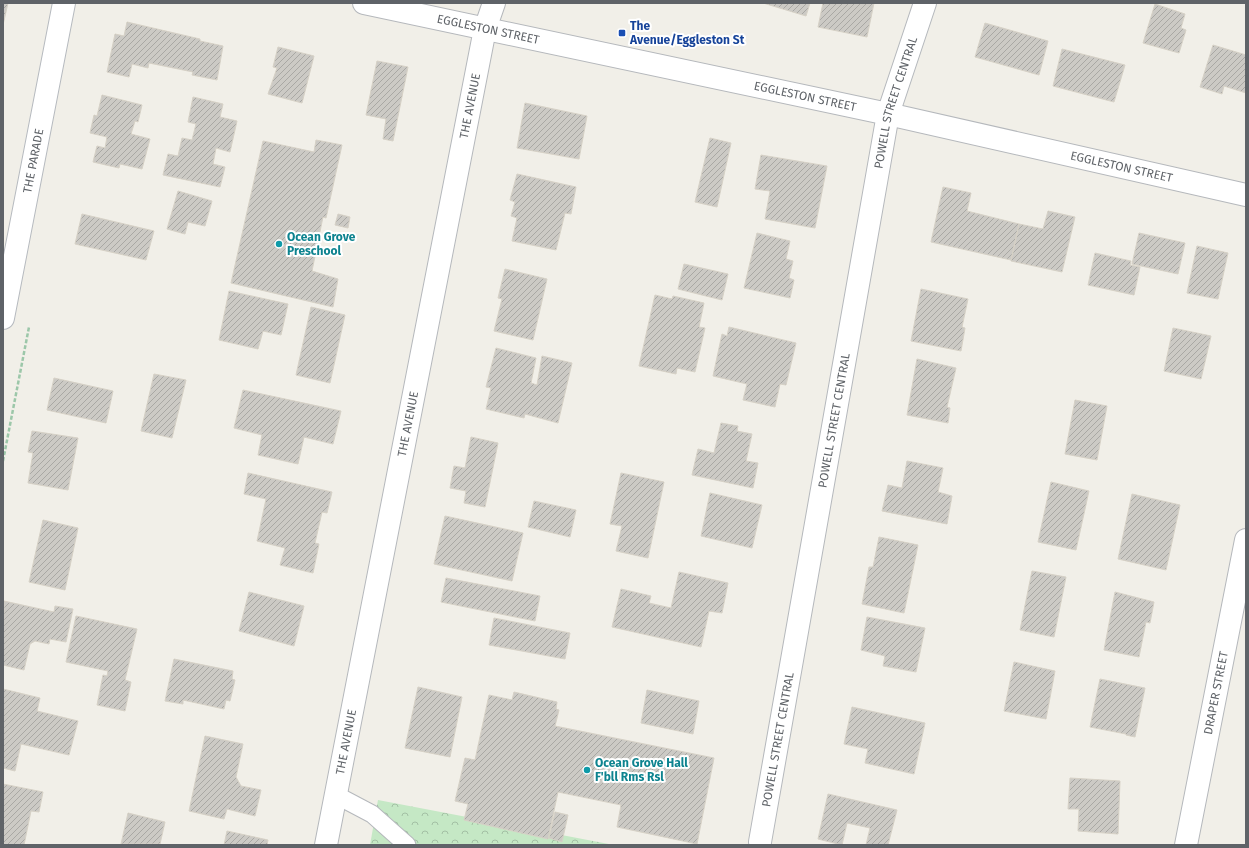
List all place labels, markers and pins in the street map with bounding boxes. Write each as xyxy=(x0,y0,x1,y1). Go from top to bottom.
place label: The Avenue/Eggleston St xyxy=(629,19,745,47)
marker: The Avenue/Eggleston St xyxy=(617,28,627,38)
place label: Ocean Grove Preschool xyxy=(287,230,356,258)
marker: Ocean Grove Preschool xyxy=(274,239,284,249)
place label: Ocean Grove Hall F'bll Rms Rsl xyxy=(595,756,688,784)
marker: Ocean Grove Hall F'bll Rms Rsl xyxy=(582,765,592,775)

